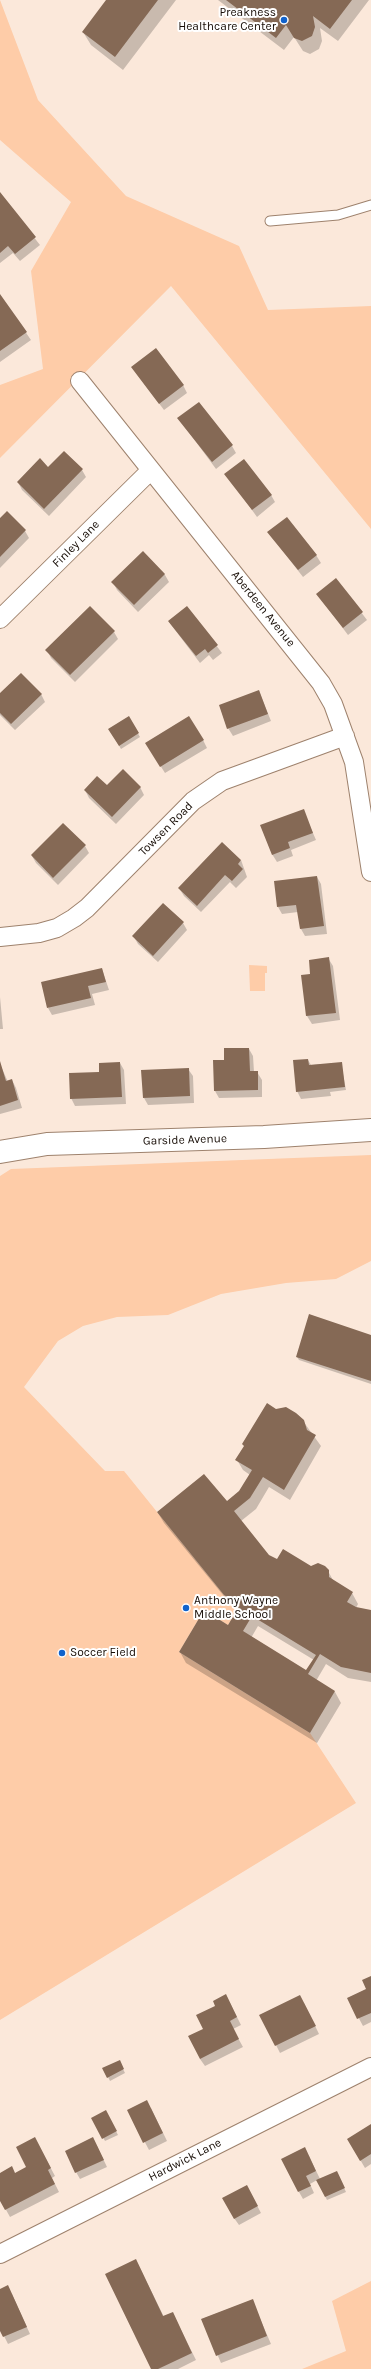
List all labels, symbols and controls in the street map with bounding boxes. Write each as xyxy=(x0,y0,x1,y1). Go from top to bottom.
place label: Preakness Healthcare Center xyxy=(178,6,276,34)
marker: Preakness Healthcare Center xyxy=(279,15,289,25)
street label: Finley Lane xyxy=(49,517,103,571)
street label: Aberdeen Avenue xyxy=(228,568,298,650)
street label: Towsen Road xyxy=(136,799,196,859)
street label: Garside Avenue xyxy=(143,1131,227,1149)
place label: Anthony Wayne Middle School xyxy=(194,1594,278,1622)
marker: Anthony Wayne Middle School xyxy=(181,1603,191,1613)
place label: Soccer Field xyxy=(70,1646,136,1660)
marker: Soccer Field xyxy=(57,1648,67,1658)
street label: Hardwick Lane xyxy=(146,2135,224,2185)

